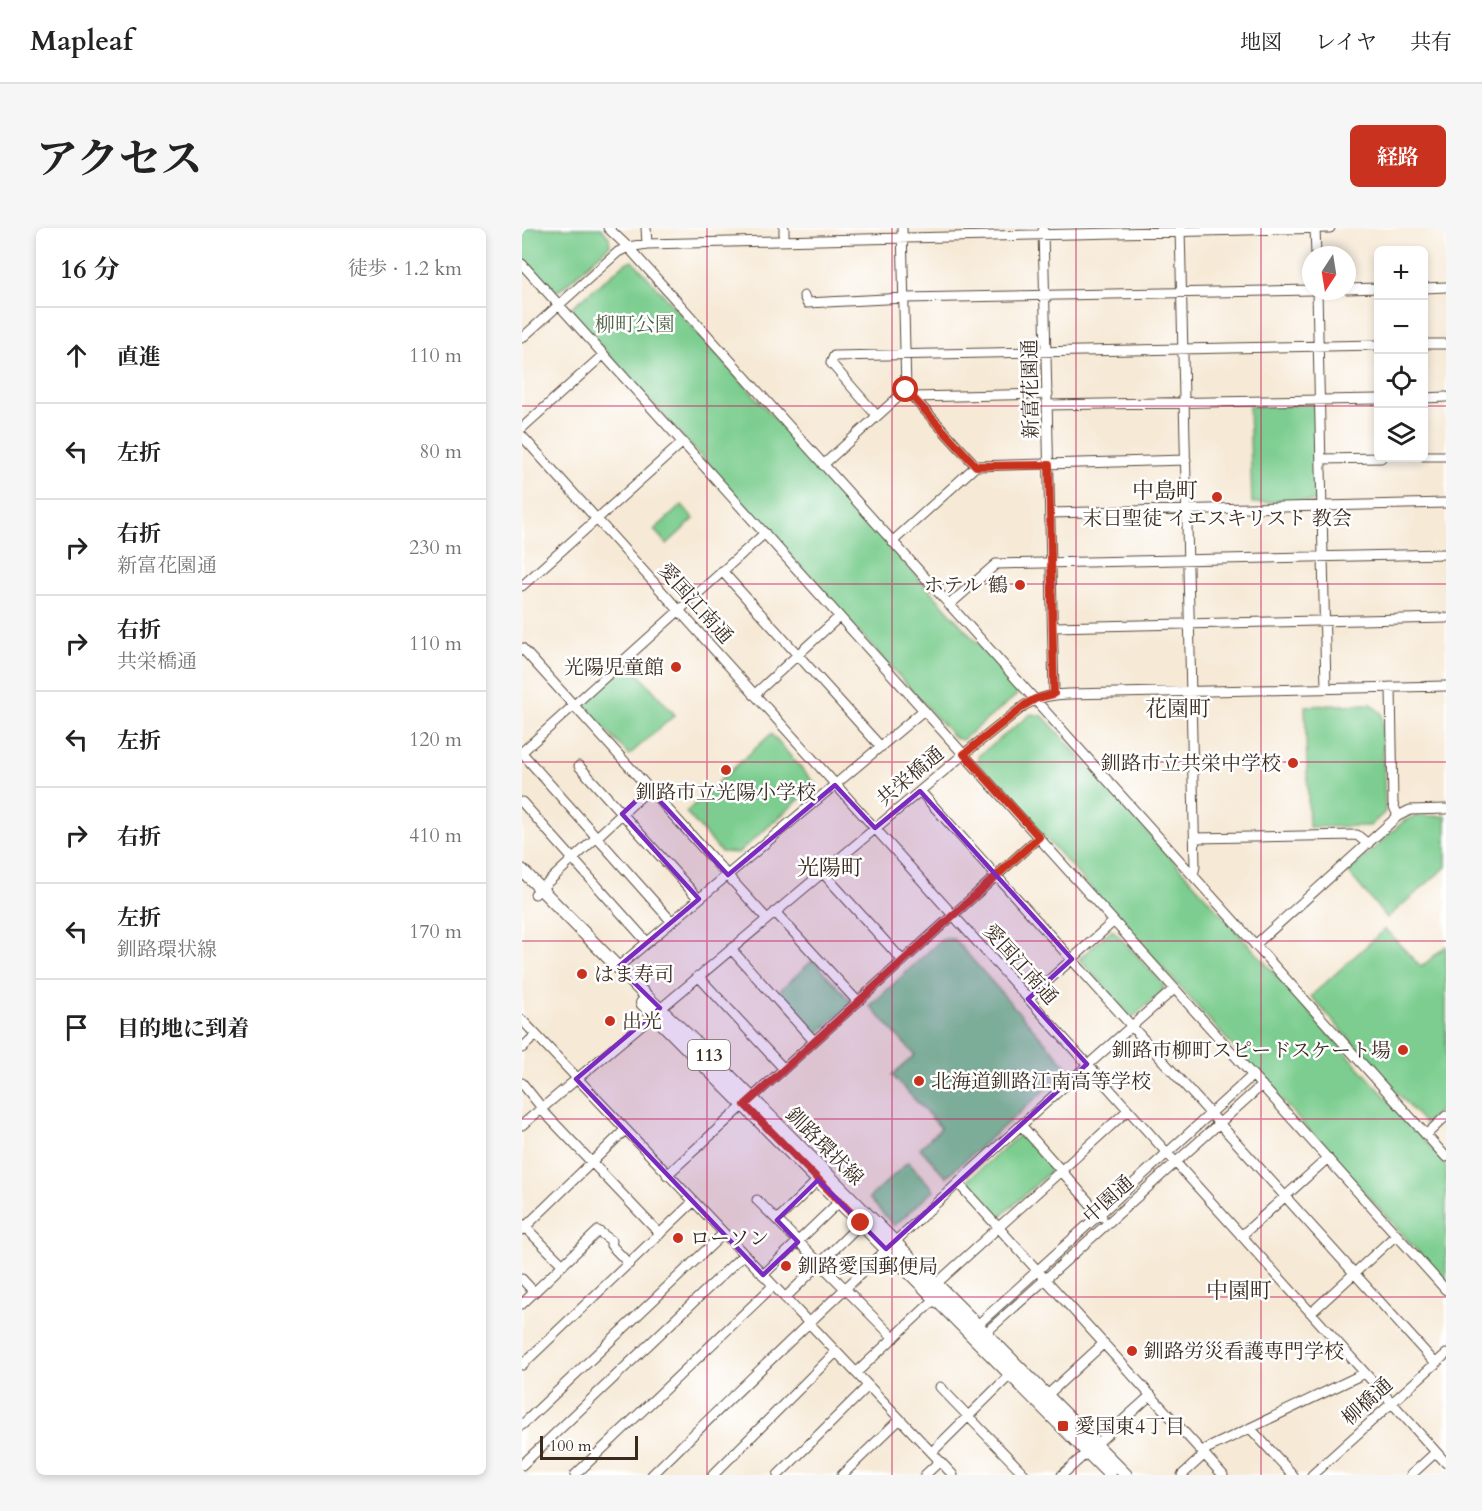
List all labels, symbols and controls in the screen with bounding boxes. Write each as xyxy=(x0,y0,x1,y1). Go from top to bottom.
text: Mapleaf xyxy=(30,22,133,60)
text: 地図 xyxy=(1240,28,1282,57)
text: レイヤ xyxy=(1315,28,1377,57)
text: 共有 xyxy=(1410,28,1452,57)
button: 経路 xyxy=(1350,125,1446,187)
text: アクセス xyxy=(36,131,203,188)
north arrow xyxy=(1302,246,1356,300)
map controls xyxy=(1374,246,1428,462)
button: + xyxy=(1374,246,1428,300)
text: 16 分 xyxy=(60,252,120,287)
text: 徒歩 · 1.2 km xyxy=(348,255,462,282)
button: − xyxy=(1374,300,1428,354)
park label: 柳町公園 xyxy=(595,311,675,338)
icon: ahead xyxy=(60,339,93,372)
street label: 新富花園通 xyxy=(1016,339,1045,439)
text: 直進 xyxy=(117,342,161,372)
text: 110 m xyxy=(409,342,462,369)
button: locate xyxy=(1374,354,1428,408)
route start xyxy=(892,376,918,402)
button: layers xyxy=(1374,408,1428,462)
icon: left xyxy=(60,435,93,468)
text: 左折 xyxy=(117,438,161,468)
text: 80 m xyxy=(419,438,462,465)
district label: 中島町 xyxy=(1132,476,1198,506)
marker: 末日聖徒 イエスキリスト 教会 xyxy=(1210,490,1224,504)
place label: 末日聖徒 イエスキリスト 教会 xyxy=(1082,505,1352,532)
text: 右折 xyxy=(117,519,161,549)
icon: right xyxy=(60,531,93,564)
text: 230 m xyxy=(409,534,462,561)
text: 新富花園通 xyxy=(117,552,217,579)
street label: 愛国江南通 xyxy=(652,557,739,650)
place label: ホテル 鶴 xyxy=(924,572,1008,599)
marker: ホテル 鶴 xyxy=(1013,578,1027,592)
text: 右折 xyxy=(117,615,161,645)
icon: right xyxy=(60,627,93,660)
text: 110 m xyxy=(409,630,462,657)
text: 共栄橋通 xyxy=(117,648,197,675)
place label: 光陽児童館 xyxy=(564,654,664,681)
marker: 光陽児童館 xyxy=(669,660,683,674)
district label: 花園町 xyxy=(1145,694,1211,724)
icon: left xyxy=(60,723,93,756)
text: 左折 xyxy=(117,726,161,756)
text: 120 m xyxy=(409,726,462,753)
street label: 共栄橋通 xyxy=(871,740,950,812)
place label: 釧路市立共栄中学校 xyxy=(1101,750,1281,777)
marker: 釧路市立共栄中学校 xyxy=(1286,756,1300,770)
marker: 釧路市立光陽小学校 xyxy=(719,763,733,777)
place label: 釧路市立光陽小学校 xyxy=(636,779,816,806)
icon: right xyxy=(60,819,93,852)
text: 右折 xyxy=(117,822,161,852)
text: 410 m xyxy=(409,822,462,849)
district label: 光陽町 xyxy=(797,853,863,883)
text: 左折 xyxy=(117,903,161,933)
icon: left xyxy=(60,915,93,948)
text: 170 m xyxy=(409,918,462,945)
street label: 愛国江南通 xyxy=(977,918,1064,1011)
text: 釧路環状線 xyxy=(117,936,217,963)
place label: はま寿司 xyxy=(594,961,674,988)
marker: はま寿司 xyxy=(575,967,589,981)
place label: 出光 xyxy=(622,1008,662,1035)
icon: arrive xyxy=(60,1011,93,1044)
text: 目的地に到着 xyxy=(117,1014,249,1044)
marker: 出光 xyxy=(603,1014,617,1028)
place label: 釧路市柳町スピードスケート場 xyxy=(1112,1037,1391,1064)
road number: 113 xyxy=(688,1040,730,1070)
marker: 釧路市柳町スピードスケート場 xyxy=(1396,1043,1410,1057)
place label: 北海道釧路江南高等学校 xyxy=(931,1068,1151,1095)
marker: 北海道釧路江南高等学校 xyxy=(912,1074,926,1088)
street label: 釧路環状線 xyxy=(780,1101,870,1191)
street label: 中園通 xyxy=(1077,1169,1140,1229)
route end xyxy=(847,1209,873,1235)
place label: ローソン xyxy=(690,1225,769,1252)
marker: ローソン xyxy=(671,1231,685,1245)
place label: 釧路愛国郵便局 xyxy=(798,1253,938,1280)
marker: 釧路愛国郵便局 xyxy=(779,1259,793,1273)
district label: 中園町 xyxy=(1206,1276,1272,1306)
place label: 釧路労災看護専門学校 xyxy=(1144,1338,1344,1365)
marker: 釧路労災看護専門学校 xyxy=(1125,1344,1139,1358)
street label: 柳橋通 xyxy=(1336,1371,1399,1431)
place label: 愛国東4丁目 xyxy=(1075,1413,1185,1440)
marker: 愛国東4丁目 xyxy=(1056,1419,1070,1433)
scale bar xyxy=(540,1433,638,1460)
text: 100 m xyxy=(549,1435,591,1457)

